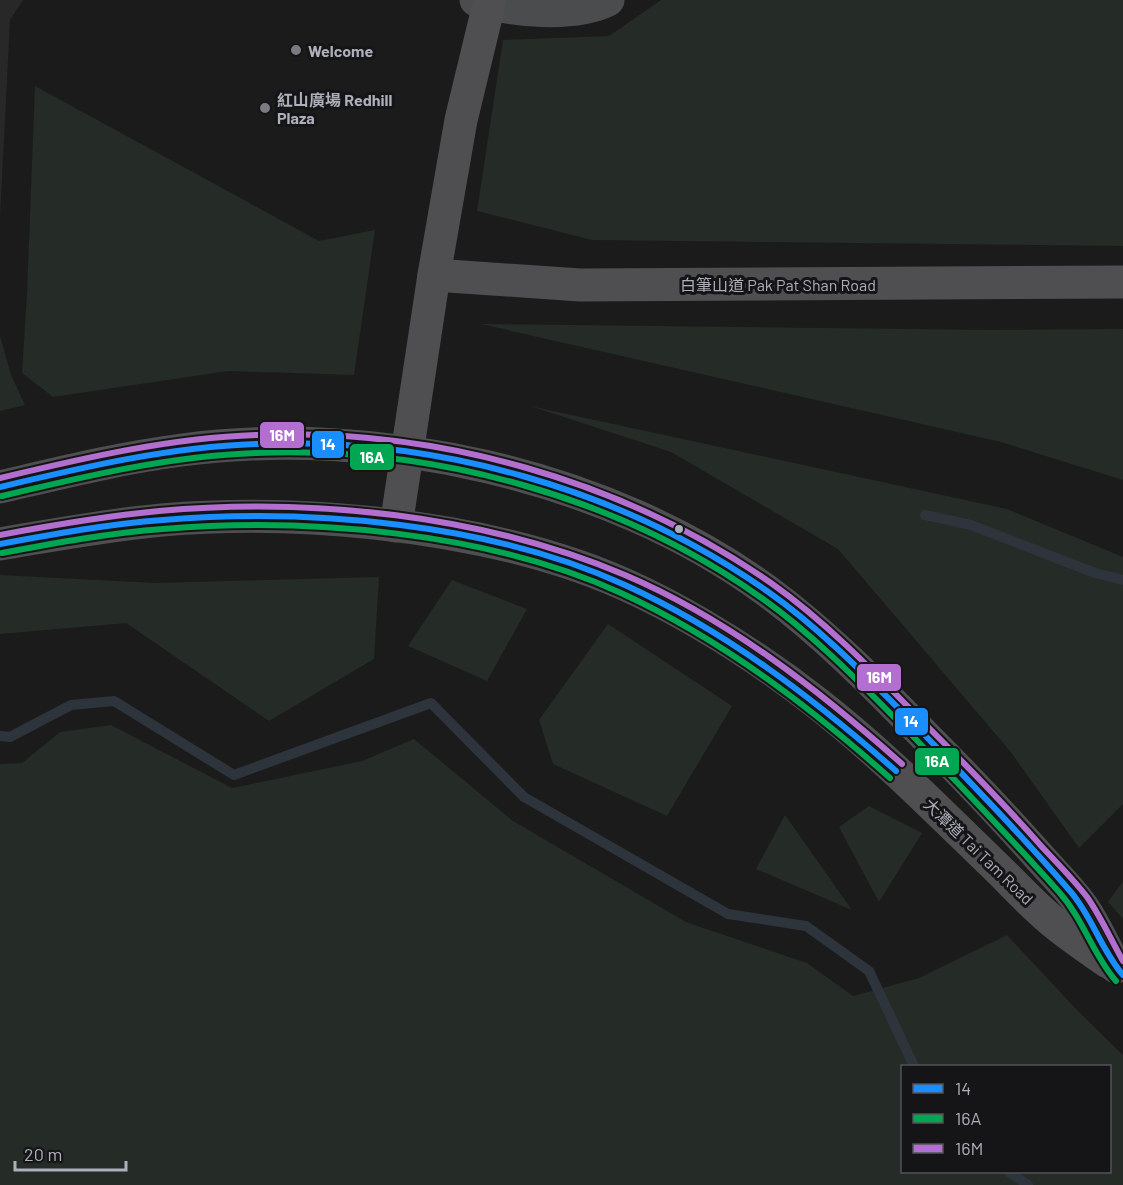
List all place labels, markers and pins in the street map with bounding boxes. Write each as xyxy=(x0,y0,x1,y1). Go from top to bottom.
place label: Welcome xyxy=(308,41,373,60)
marker: Welcome xyxy=(289,43,303,57)
place label: 紅山廣場 Redhill Plaza xyxy=(277,90,392,127)
marker: 紅山廣場 Redhill Plaza xyxy=(258,101,272,115)
unlabelled marker xyxy=(673,523,685,535)

